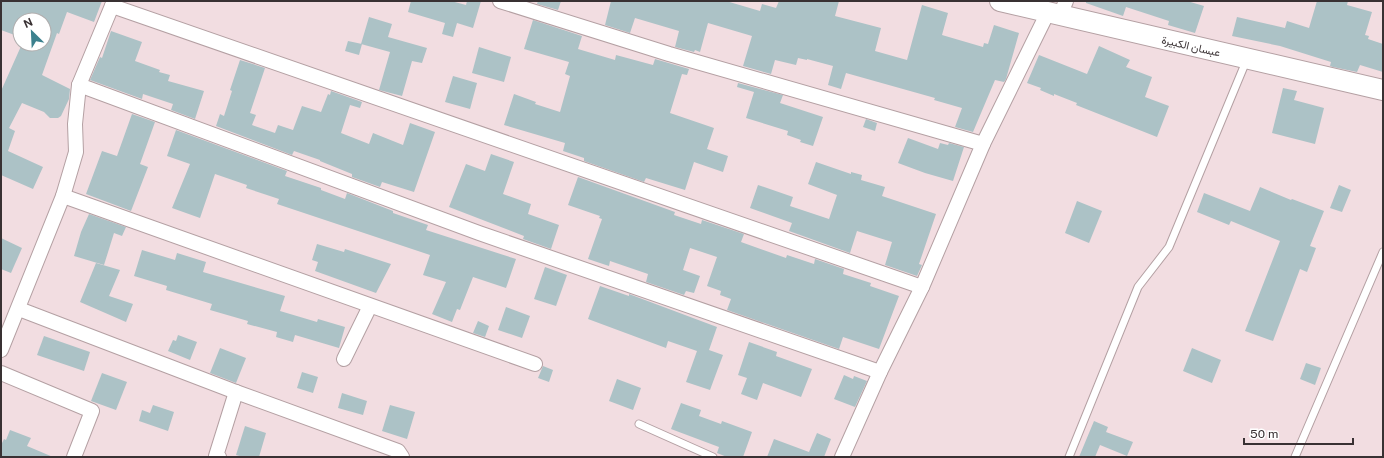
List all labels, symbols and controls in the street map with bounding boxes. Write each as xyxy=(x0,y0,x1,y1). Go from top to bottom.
north arrow xyxy=(12,12,52,52)
text: N xyxy=(22,16,34,30)
street label: عبسان الكبيرة xyxy=(1160,33,1222,60)
scale bar xyxy=(1244,420,1353,446)
text: 50 m xyxy=(1250,427,1278,441)

